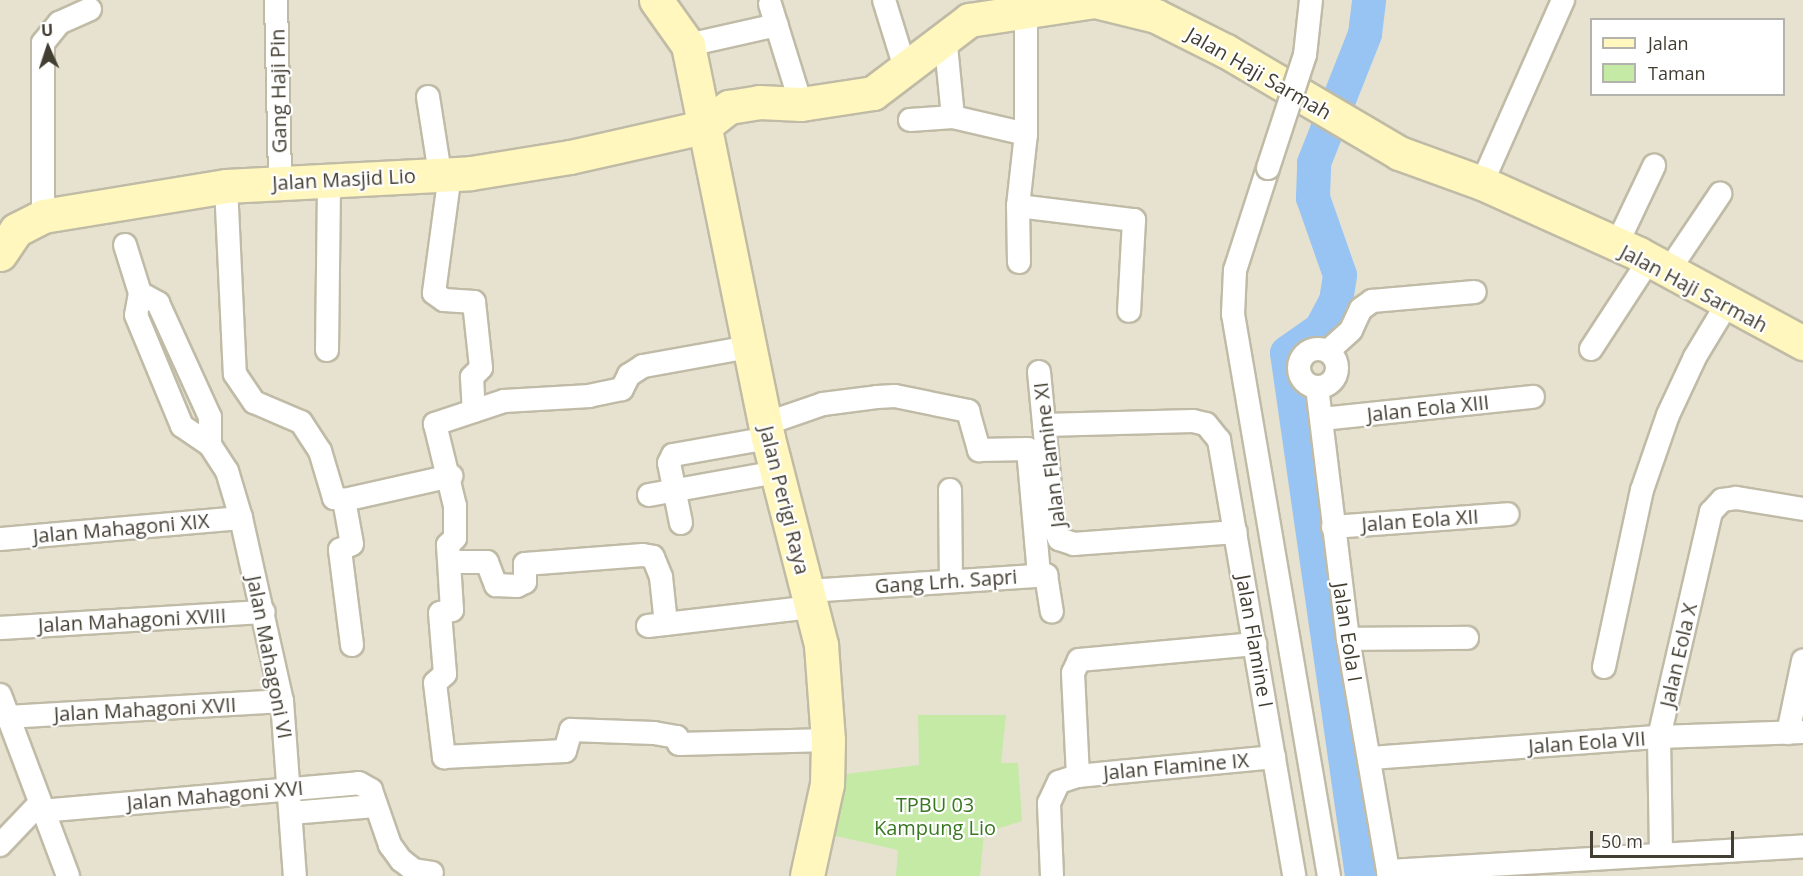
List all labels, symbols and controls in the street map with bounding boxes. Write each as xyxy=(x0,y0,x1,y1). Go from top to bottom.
north arrow xyxy=(18,18,78,78)
legend xyxy=(1590,18,1785,96)
text: U xyxy=(40,19,54,41)
street label: Jalan Haji Sarmah xyxy=(1182,22,1336,124)
street label: Gang Haji Pin xyxy=(265,29,291,153)
text: Jalan xyxy=(1648,31,1688,55)
text: Taman xyxy=(1648,61,1706,85)
street label: Jalan Masjid Lio xyxy=(272,163,416,195)
street label: Jalan Haji Sarmah xyxy=(1616,239,1772,337)
street label: Jalan Flamine XI xyxy=(1028,381,1070,529)
street label: Jalan Eola XIII xyxy=(1366,390,1490,426)
street label: Jalan Perigi Raya xyxy=(755,423,815,577)
street label: Jalan Eola XII xyxy=(1361,504,1479,536)
street label: Jalan Mahagoni XIX xyxy=(32,508,210,548)
street label: Gang Lrh. Sapri xyxy=(874,564,1018,598)
street label: Jalan Mahagoni VI xyxy=(242,573,298,741)
street label: Jalan Flamine I xyxy=(1232,573,1278,709)
street label: Jalan Eola I xyxy=(1328,581,1368,683)
street label: Jalan Eola X xyxy=(1654,601,1702,709)
street label: Jalan Mahagoni XVIII xyxy=(37,603,227,637)
street label: Jalan Mahagoni XVII xyxy=(53,692,237,726)
street label: Jalan Eola VII xyxy=(1527,726,1647,758)
street label: Jalan Flamine IX xyxy=(1102,748,1250,784)
street label: Jalan Mahagoni XVI xyxy=(126,775,304,815)
park label: TPBU 03 Kampung Lio xyxy=(874,792,996,839)
scale bar xyxy=(1593,819,1737,857)
text: 50 m xyxy=(1601,829,1643,853)

